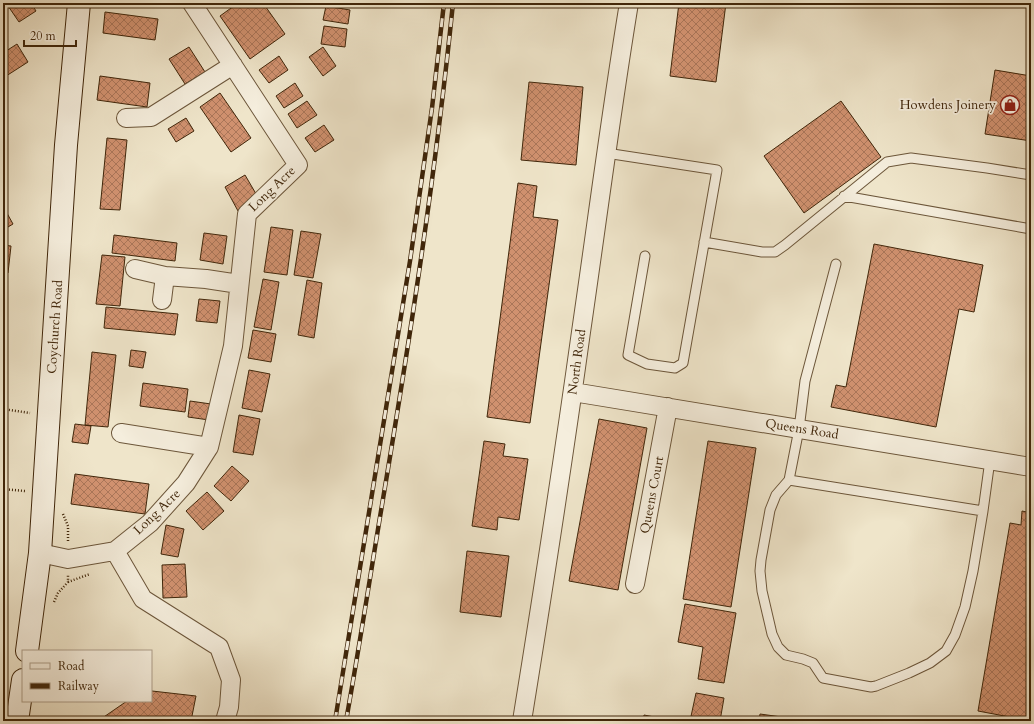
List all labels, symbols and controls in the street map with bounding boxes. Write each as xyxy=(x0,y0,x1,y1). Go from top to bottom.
scale bar xyxy=(24,22,76,48)
text: 20 m xyxy=(30,28,57,44)
shop icon: Howdens Joinery xyxy=(999,94,1021,116)
place label: Howdens Joinery xyxy=(900,96,996,114)
street label: Long Acre xyxy=(245,162,299,216)
street label: Coychurch Road xyxy=(43,279,67,374)
street label: North Road xyxy=(563,328,591,396)
street label: Queens Road xyxy=(764,414,840,444)
street label: Queens Court xyxy=(636,455,668,535)
street label: Long Acre xyxy=(130,485,184,539)
legend xyxy=(22,650,152,702)
text: Road xyxy=(58,658,85,674)
text: Railway xyxy=(58,678,100,694)

